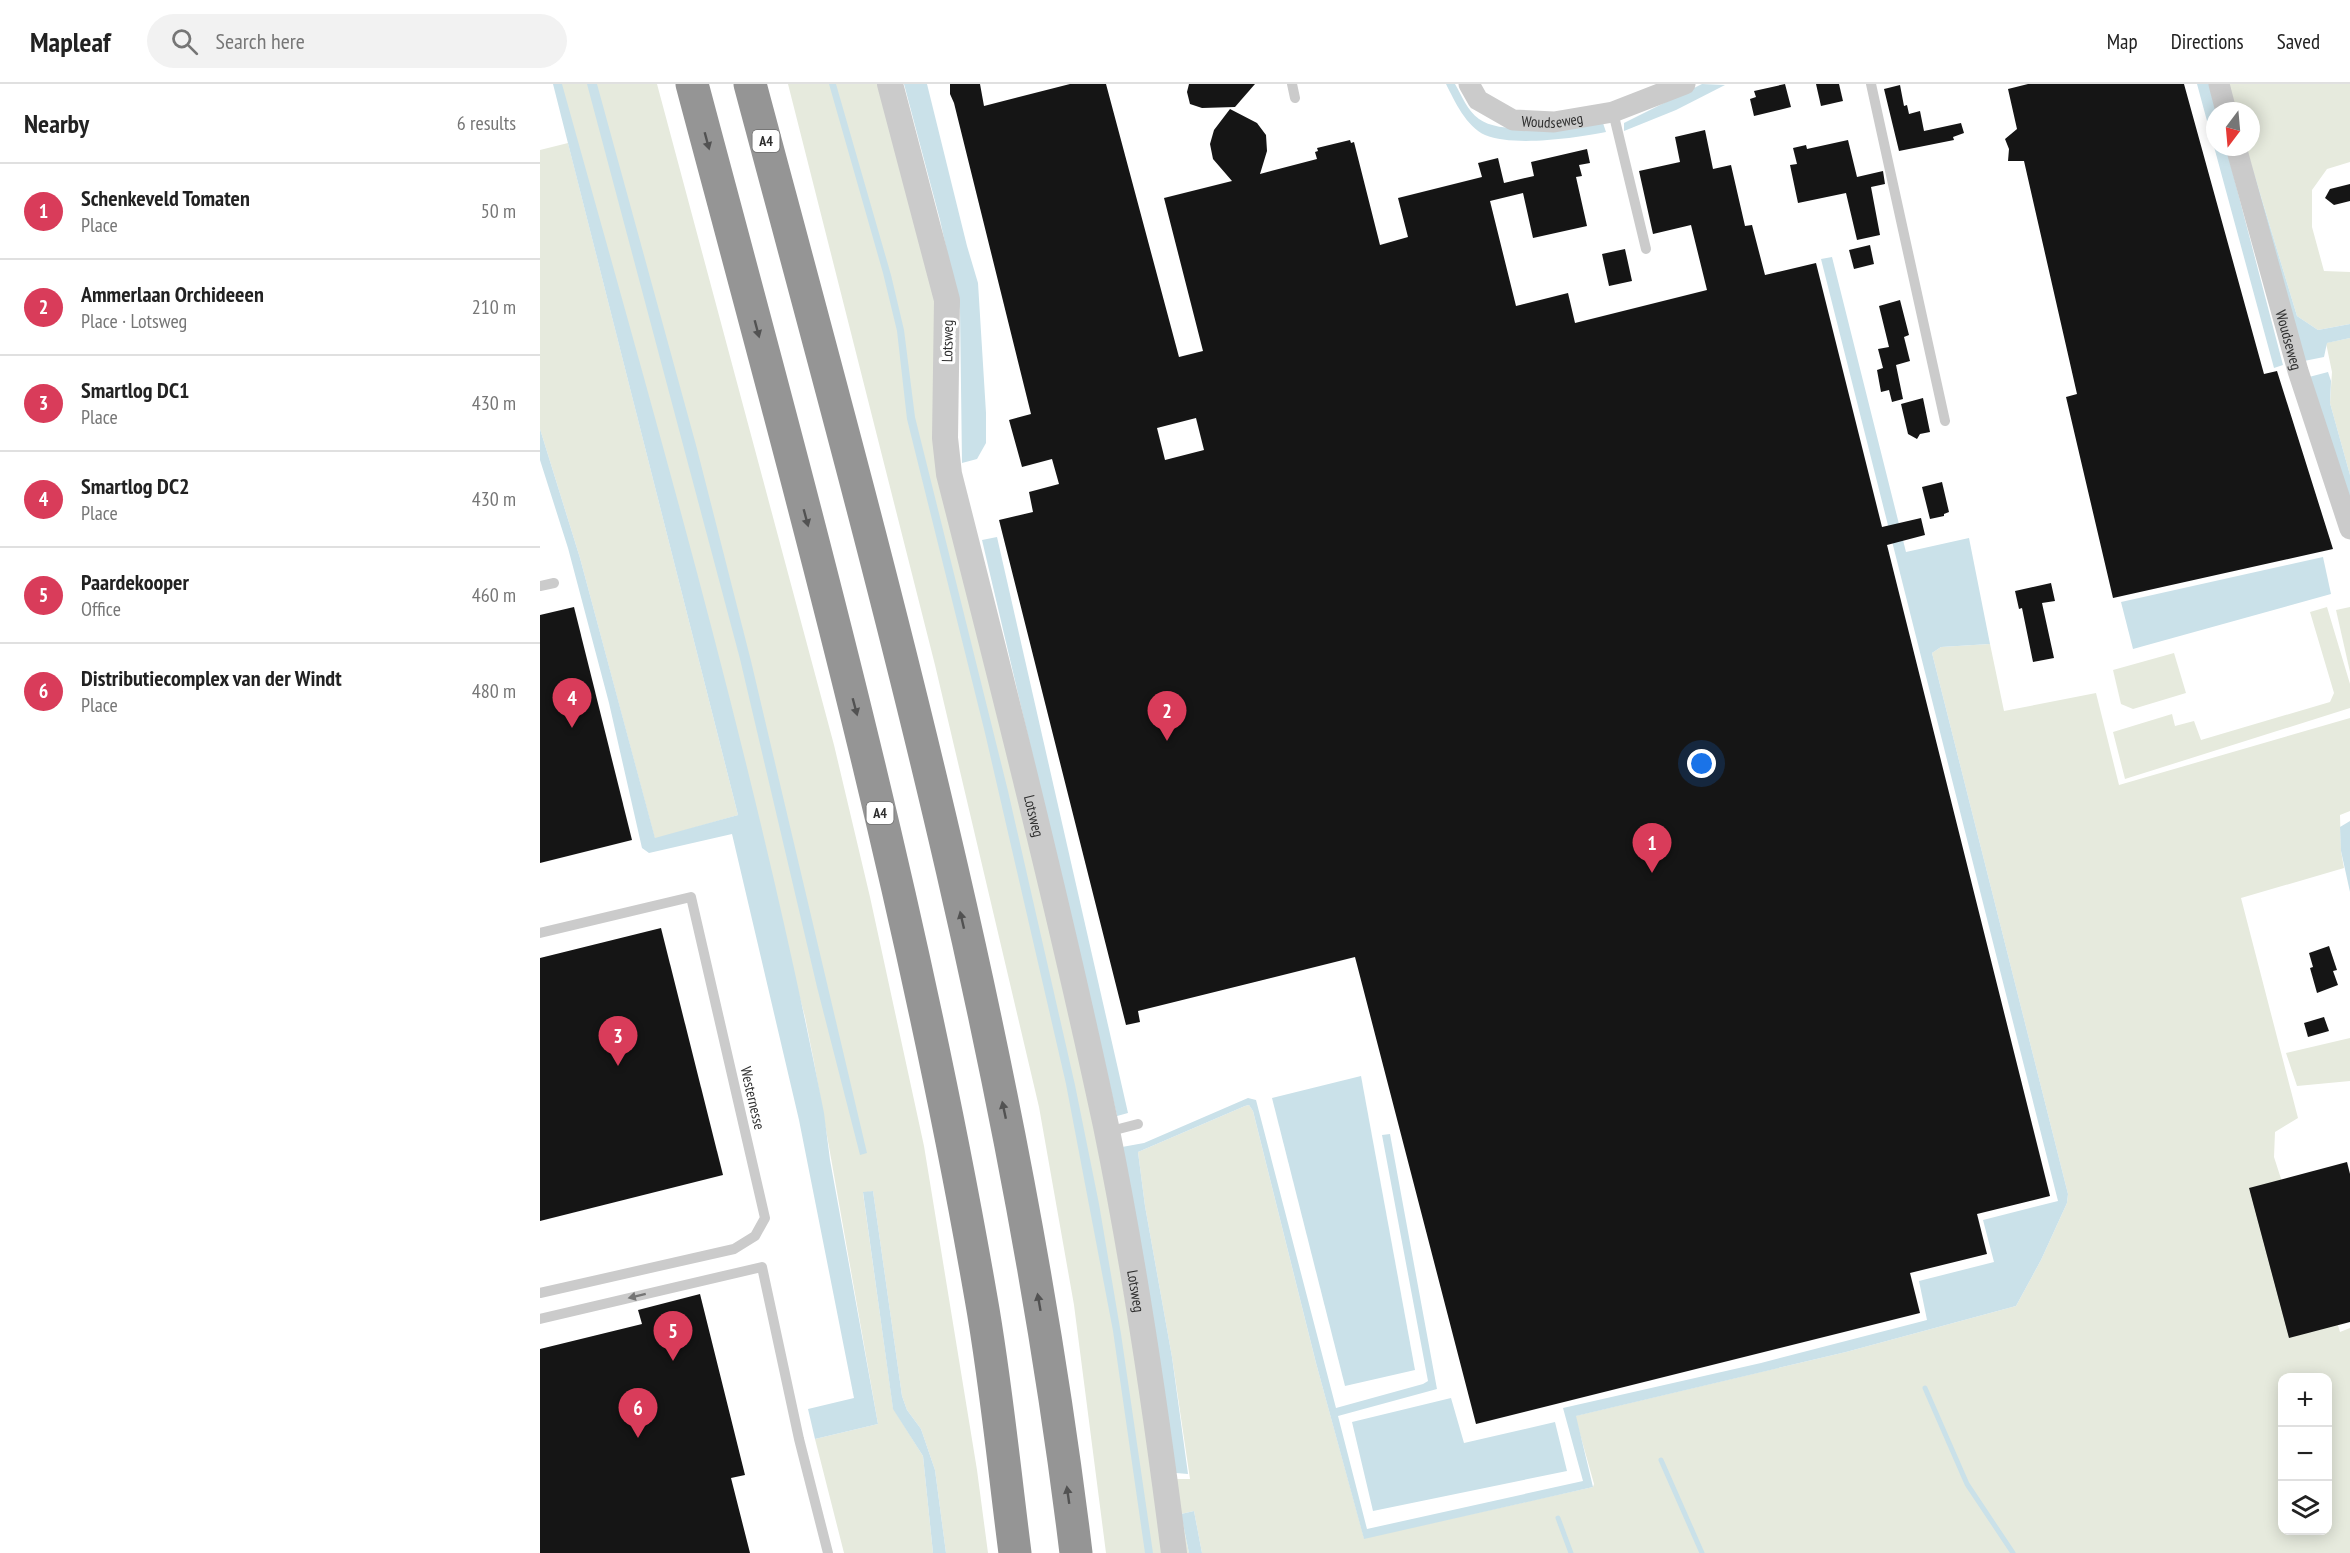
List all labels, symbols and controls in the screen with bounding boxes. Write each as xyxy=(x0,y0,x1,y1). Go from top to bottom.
search box xyxy=(147,14,567,68)
text: Mapleaf xyxy=(30,23,111,60)
icon: search xyxy=(168,25,201,58)
text: Search here xyxy=(216,27,305,55)
text: Map xyxy=(2107,28,2138,55)
text: Directions xyxy=(2171,28,2244,55)
text: Saved xyxy=(2277,28,2320,55)
north arrow xyxy=(2206,102,2260,156)
text: Nearby xyxy=(24,107,89,140)
street label: Woudseweg xyxy=(1521,108,1584,132)
text: 6 results xyxy=(457,110,516,136)
road number: A4 xyxy=(752,130,780,152)
one-way arrow xyxy=(703,132,712,150)
text: Schenkeveld Tomaten xyxy=(81,184,250,212)
text: 1 xyxy=(39,198,48,224)
text: 50 m xyxy=(481,198,516,224)
text: Place xyxy=(81,212,118,238)
text: Ammerlaan Orchideeen xyxy=(81,280,264,308)
text: 2 xyxy=(39,294,48,320)
text: 210 m xyxy=(472,294,516,320)
text: Place · Lotsweg xyxy=(81,308,187,334)
street label: Woudseweg xyxy=(2272,308,2307,372)
one-way arrow xyxy=(752,320,762,338)
street label: Lotsweg xyxy=(937,320,957,362)
text: Smartlog DC1 xyxy=(81,376,189,404)
text: 3 xyxy=(39,390,48,416)
text: 430 m xyxy=(472,390,516,416)
text: Place xyxy=(81,404,118,430)
text: Smartlog DC2 xyxy=(81,472,189,500)
text: 4 xyxy=(39,486,48,512)
text: 430 m xyxy=(472,486,516,512)
text: Place xyxy=(81,500,118,526)
one-way arrow xyxy=(801,509,811,527)
text: Paardekooper xyxy=(81,568,189,596)
text: 5 xyxy=(39,582,48,608)
text: 460 m xyxy=(472,582,516,608)
text: Office xyxy=(81,596,121,622)
text: Distributiecomplex van der Windt xyxy=(81,664,342,692)
text: 6 xyxy=(39,678,48,704)
text: 480 m xyxy=(472,678,516,704)
pin: 4 xyxy=(552,678,591,728)
text: Place xyxy=(81,692,118,718)
pin: 2 xyxy=(1148,692,1186,741)
one-way arrow xyxy=(851,698,860,716)
your location xyxy=(1687,749,1716,778)
street label: Lotsweg xyxy=(1020,793,1049,839)
road number: A4 xyxy=(866,802,894,824)
pin: 1 xyxy=(1632,824,1672,873)
one-way arrow xyxy=(957,910,966,929)
pin: 3 xyxy=(598,1016,638,1066)
street label: Westernesse xyxy=(737,1065,769,1131)
one-way arrow xyxy=(998,1101,1008,1120)
street label: Lotsweg xyxy=(1124,1268,1149,1313)
one-way arrow xyxy=(628,1291,646,1301)
one-way arrow xyxy=(1035,1292,1044,1311)
pin: 5 xyxy=(654,1312,692,1361)
map controls xyxy=(2278,1373,2332,1535)
button: + xyxy=(2278,1373,2332,1427)
pin: 6 xyxy=(618,1388,658,1438)
button: − xyxy=(2278,1427,2332,1481)
button: layers xyxy=(2278,1481,2332,1535)
one-way arrow xyxy=(1064,1485,1073,1504)

